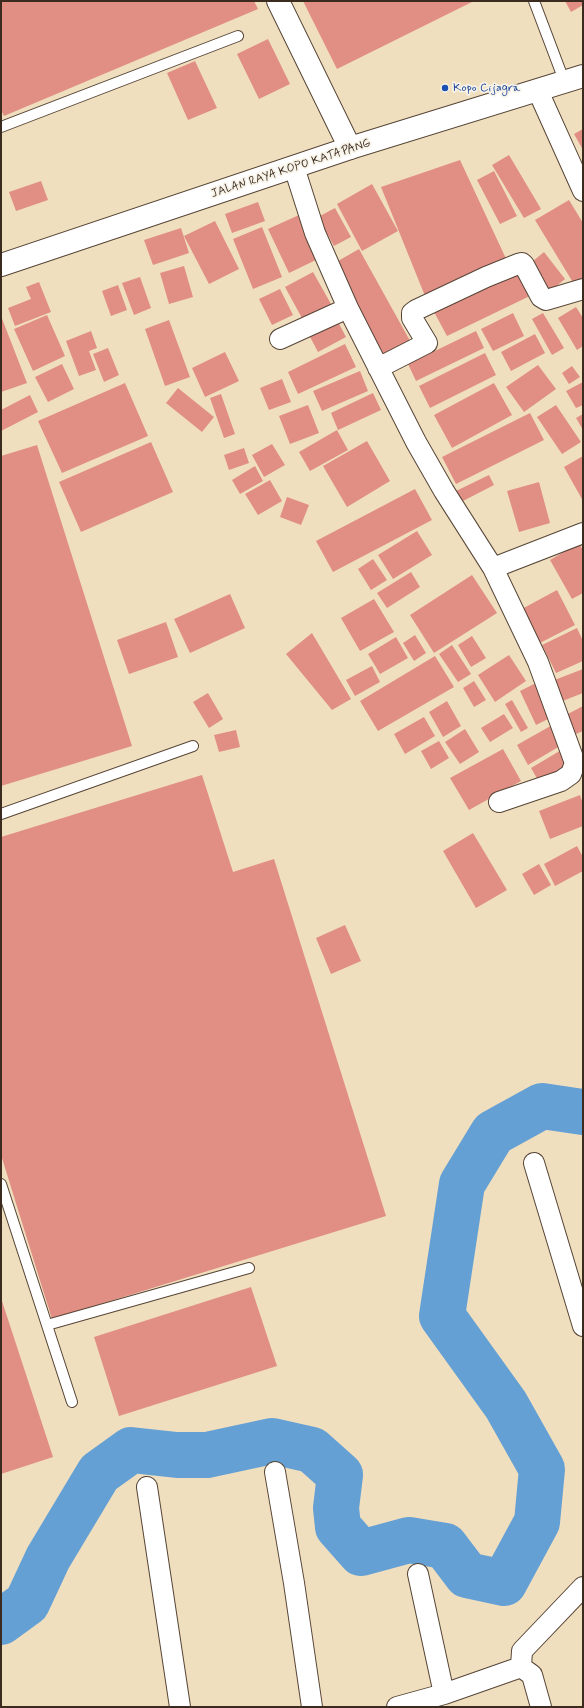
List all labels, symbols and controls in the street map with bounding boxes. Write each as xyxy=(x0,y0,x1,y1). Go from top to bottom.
place label: Kopo Cijagra xyxy=(453,81,520,95)
marker: Kopo Cijagra xyxy=(440,83,450,93)
street label: JALAN RAYA KOPO KATAPANG xyxy=(209,136,373,202)

